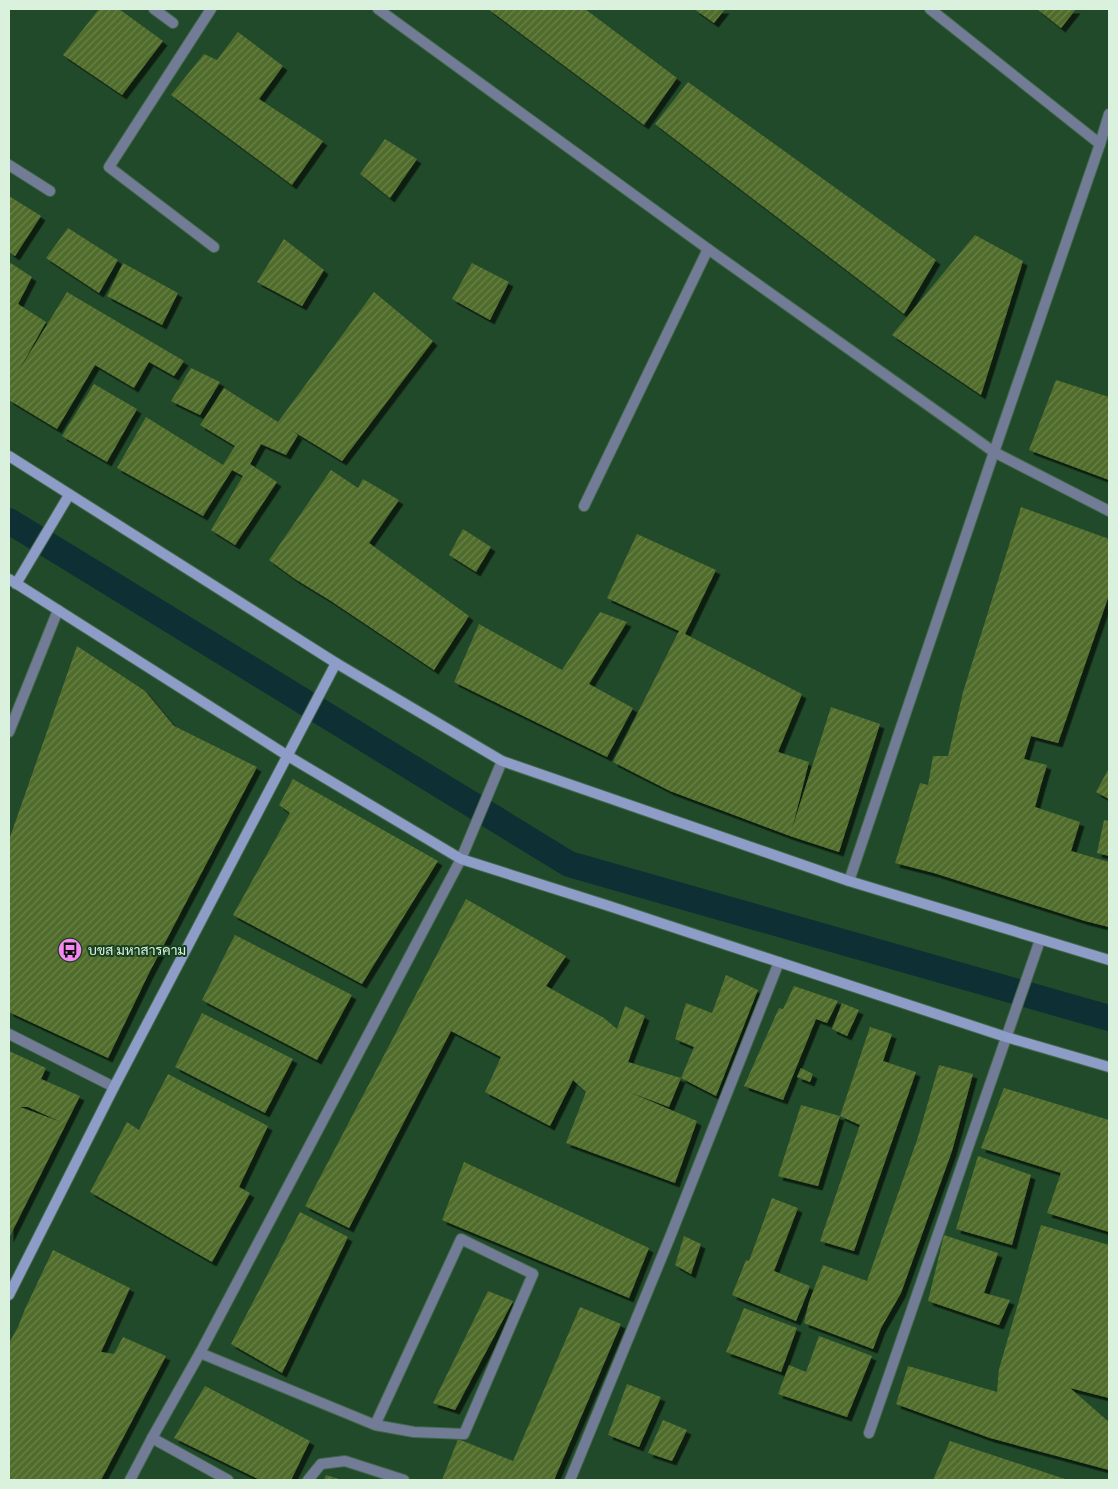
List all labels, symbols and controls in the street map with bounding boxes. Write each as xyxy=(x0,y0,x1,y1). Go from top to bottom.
bus stop icon: บขส มหาสารคาม xyxy=(57,937,83,963)
place label: บขส มหาสารคาม xyxy=(88,941,186,961)

